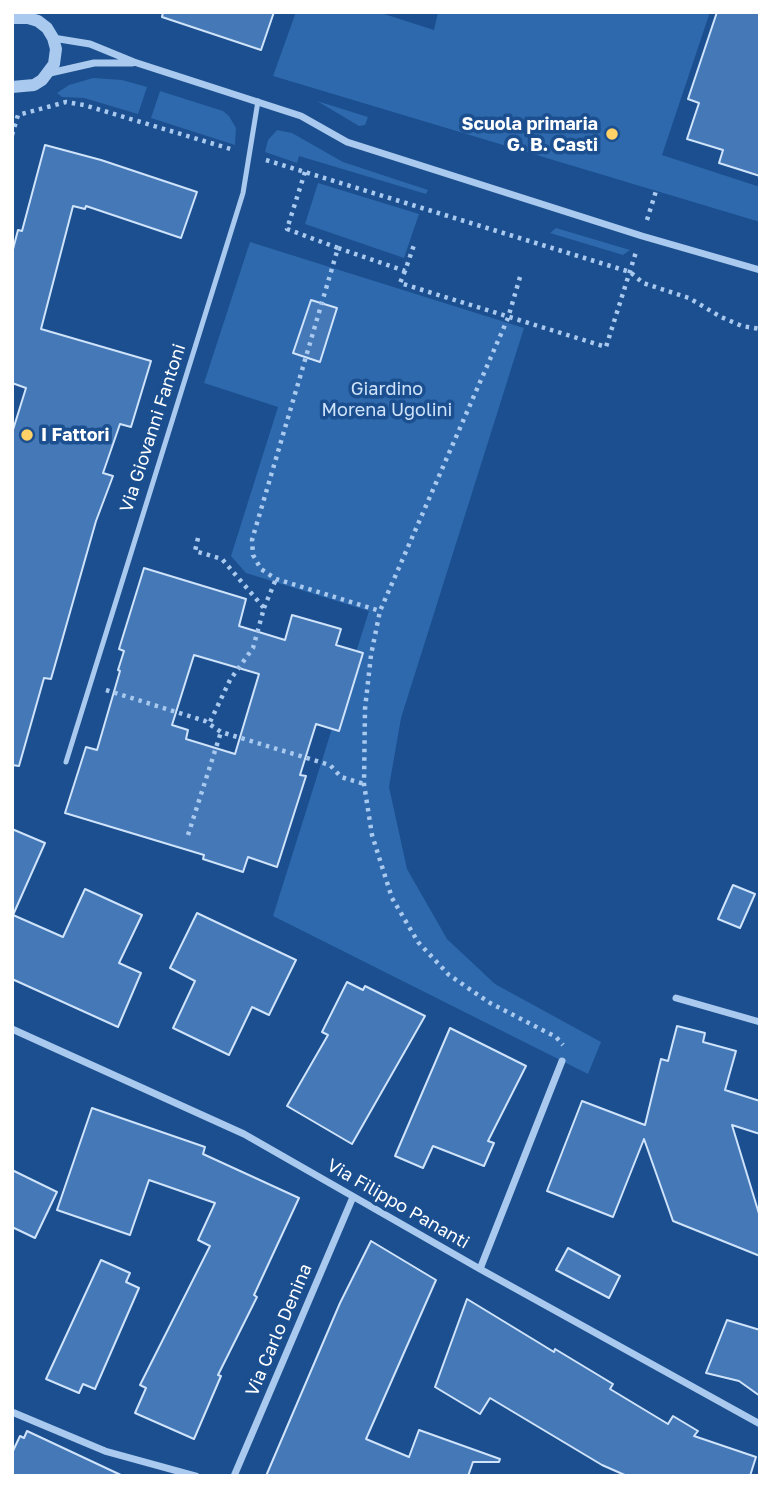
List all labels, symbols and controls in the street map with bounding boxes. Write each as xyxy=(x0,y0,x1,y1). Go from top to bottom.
place label: Scuola primaria G. B. Casti xyxy=(462,113,598,156)
marker: Scuola primaria G. B. Casti xyxy=(604,126,620,142)
street label: Via Giovanni Fantoni xyxy=(116,341,190,515)
park label: Giardino Morena Ugolini xyxy=(322,378,452,420)
place label: I Fattori xyxy=(41,424,109,446)
marker: I Fattori xyxy=(19,427,35,443)
street label: Via Filippo Pananti xyxy=(323,1154,473,1254)
street label: Via Carlo Denina xyxy=(241,1260,317,1400)

